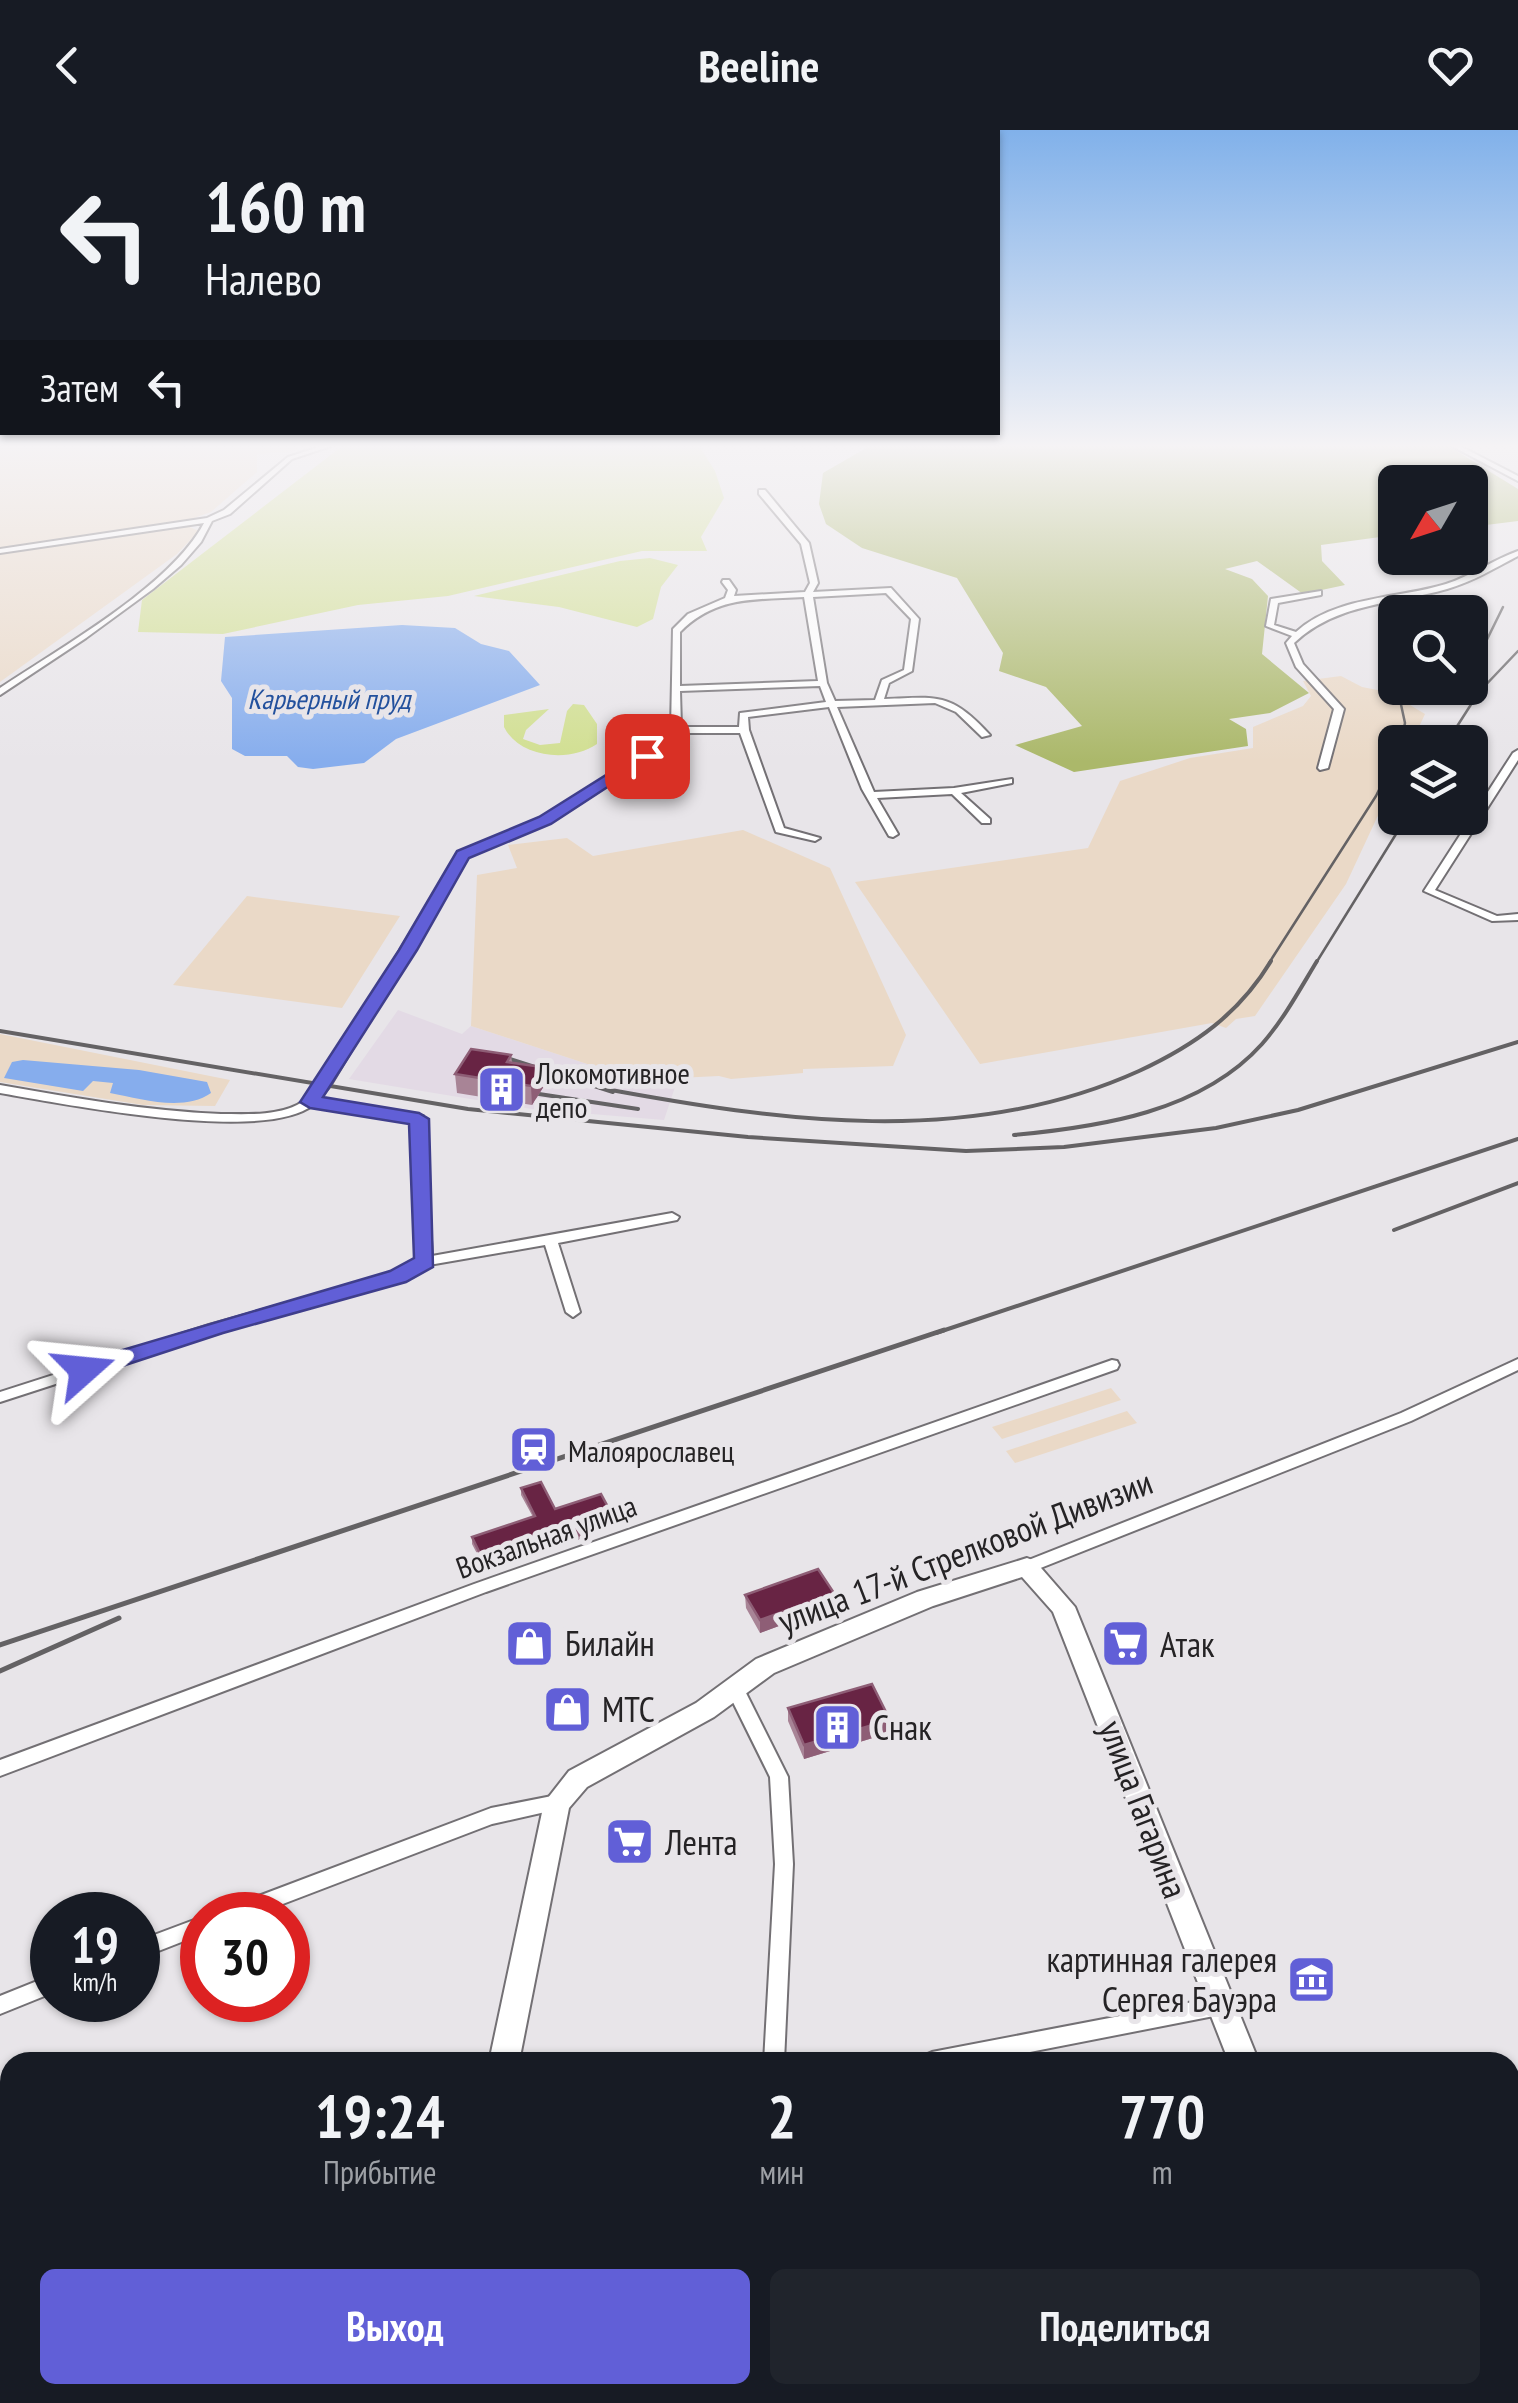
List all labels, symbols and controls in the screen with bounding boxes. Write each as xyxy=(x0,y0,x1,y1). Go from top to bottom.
text: Beeline xyxy=(698,36,820,94)
icon: back xyxy=(40,38,95,93)
icon: heart xyxy=(1423,38,1478,93)
text: 160 m xyxy=(205,161,366,251)
icon: left xyxy=(40,170,170,300)
text: Налево xyxy=(205,249,322,307)
icon: left xyxy=(139,360,194,415)
text: Затем xyxy=(40,363,119,412)
north arrow xyxy=(1378,465,1488,575)
map controls xyxy=(1378,465,1488,835)
button: search xyxy=(1378,595,1488,705)
water label: Карьерный пруд xyxy=(247,680,412,717)
pin xyxy=(605,714,690,799)
button: layers xyxy=(1378,725,1488,835)
icon: arrive xyxy=(620,729,675,784)
place label: Локомотивное депо xyxy=(535,1053,690,1126)
building icon: Локомотивное депо xyxy=(475,1063,527,1115)
position arrow xyxy=(32,1318,136,1422)
station icon: Малоярославец xyxy=(507,1424,559,1476)
place label: Малоярославец xyxy=(568,1431,734,1470)
street label: улица 17-й Стрелковой Дивизии xyxy=(771,1458,1159,1644)
street label: Вокзальная улица xyxy=(450,1485,642,1587)
shop icon: Билайн xyxy=(504,1617,556,1669)
supermarket icon: Атак xyxy=(1099,1618,1151,1670)
place label: Билайн xyxy=(565,1620,655,1666)
place label: Атак xyxy=(1160,1621,1215,1667)
shop icon: МТС xyxy=(541,1683,593,1735)
place label: МТС xyxy=(602,1686,655,1732)
building icon: Снак xyxy=(812,1701,864,1753)
place label: Снак xyxy=(873,1704,932,1750)
street label: улица Гагарина xyxy=(1089,1714,1199,1904)
supermarket icon: Лента xyxy=(604,1816,656,1868)
place label: Лента xyxy=(664,1819,737,1865)
speed limit sign: 30 xyxy=(180,1892,310,2022)
text: 19 xyxy=(71,1912,119,1977)
place label: картинная галерея Сергея Бауэра xyxy=(1046,1936,1277,2022)
museum icon: картинная галерея Сергея Бауэра xyxy=(1286,1953,1338,2005)
text: km/h xyxy=(73,1966,117,1998)
text: 19:24 xyxy=(315,2077,445,2155)
text: 2 xyxy=(768,2077,796,2155)
text: 770 xyxy=(1119,2077,1205,2155)
text: Прибытие xyxy=(323,2151,436,2193)
text: мин xyxy=(760,2151,804,2193)
text: m xyxy=(1152,2151,1172,2193)
button: Выход xyxy=(40,2269,750,2384)
button: Поделиться xyxy=(770,2269,1480,2384)

